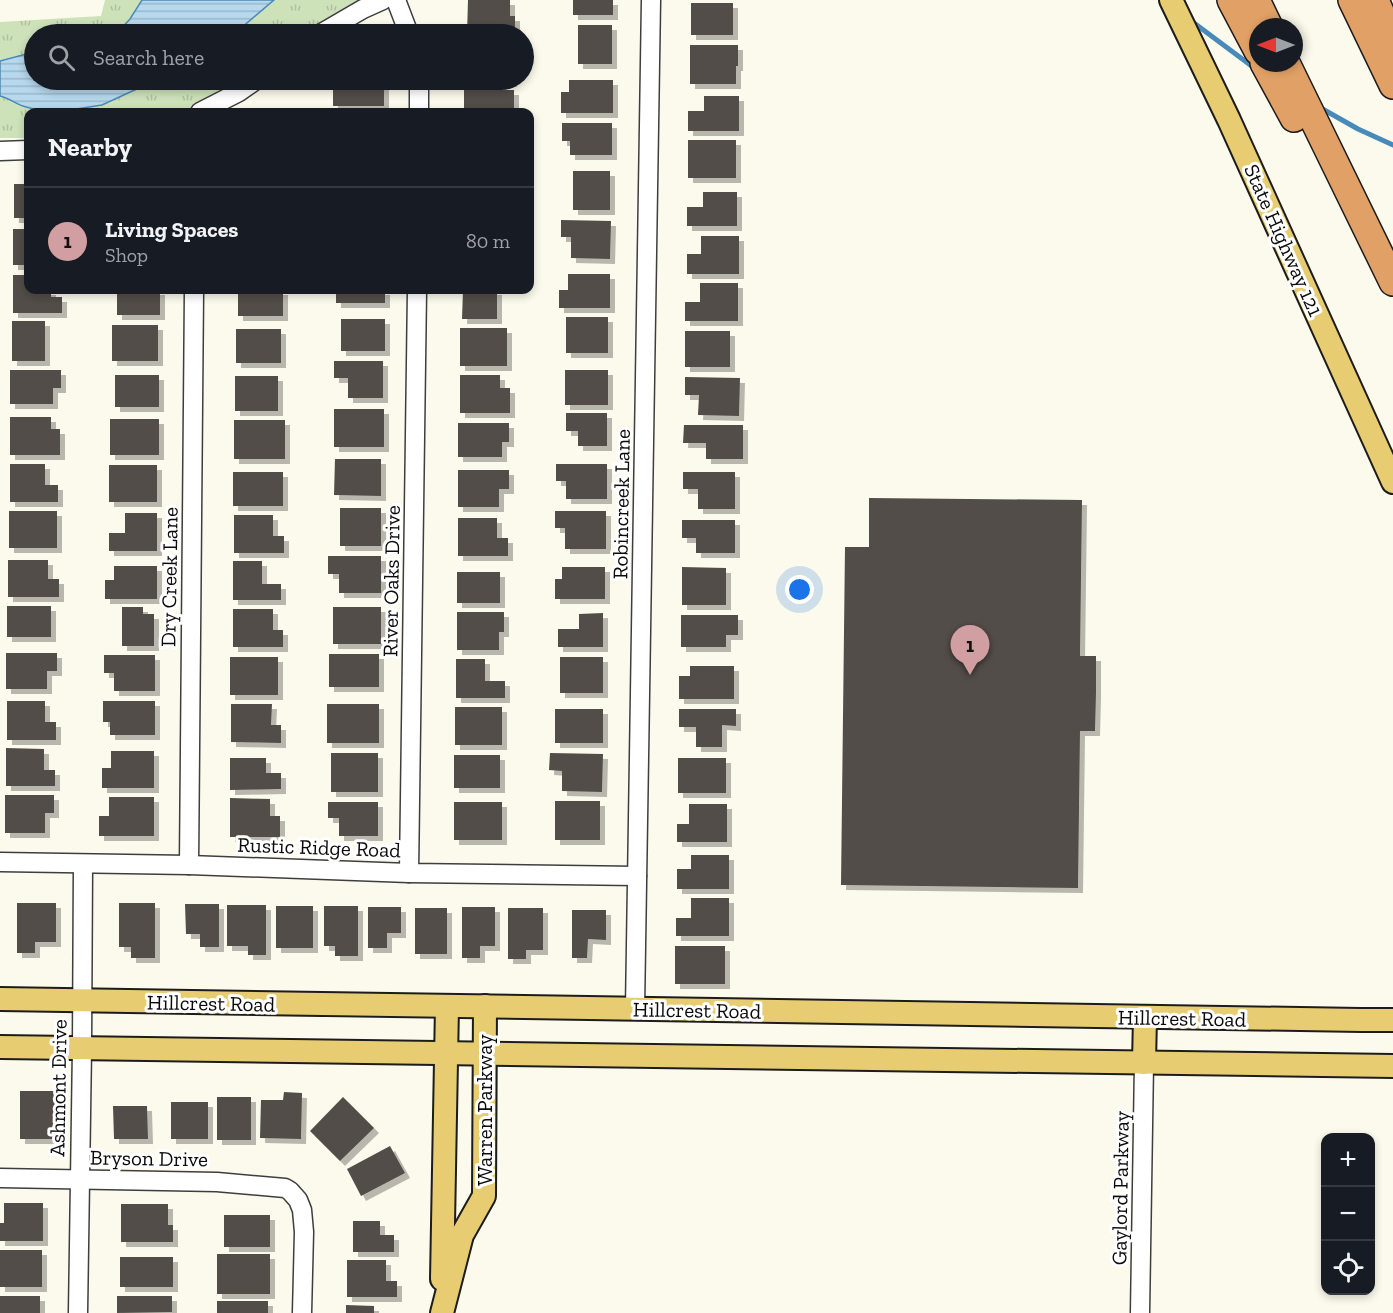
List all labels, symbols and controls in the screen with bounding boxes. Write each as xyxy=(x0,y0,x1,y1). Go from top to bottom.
north arrow xyxy=(1249,18,1303,72)
search box xyxy=(24,24,534,90)
icon: search xyxy=(45,41,78,74)
text: Search here xyxy=(93,44,204,71)
text: Nearby xyxy=(48,131,132,163)
street label: State Highway 121 xyxy=(1239,160,1329,320)
text: Living Spaces xyxy=(105,216,238,243)
text: 1 xyxy=(63,229,72,253)
text: 80 m xyxy=(466,229,510,253)
text: Shop xyxy=(105,243,148,267)
street label: Robincreek Lane xyxy=(607,429,635,579)
street label: River Oaks Drive xyxy=(377,505,405,657)
street label: Dry Creek Lane xyxy=(155,507,183,647)
your location xyxy=(785,575,814,604)
pin: 1 xyxy=(950,626,990,675)
street label: Rustic Ridge Road xyxy=(237,832,402,862)
street label: Hillcrest Road xyxy=(147,989,276,1017)
street label: Hillcrest Road xyxy=(633,996,762,1024)
street label: Hillcrest Road xyxy=(1118,1004,1247,1032)
street label: Ashmont Drive xyxy=(44,1019,72,1157)
street label: Warren Parkway xyxy=(472,1034,497,1186)
street label: Gaylord Parkway xyxy=(1106,1110,1134,1265)
map controls xyxy=(1321,1133,1375,1295)
button: + xyxy=(1321,1133,1375,1187)
street label: Bryson Drive xyxy=(90,1144,208,1172)
button: − xyxy=(1321,1187,1375,1241)
button: locate xyxy=(1321,1241,1375,1295)

